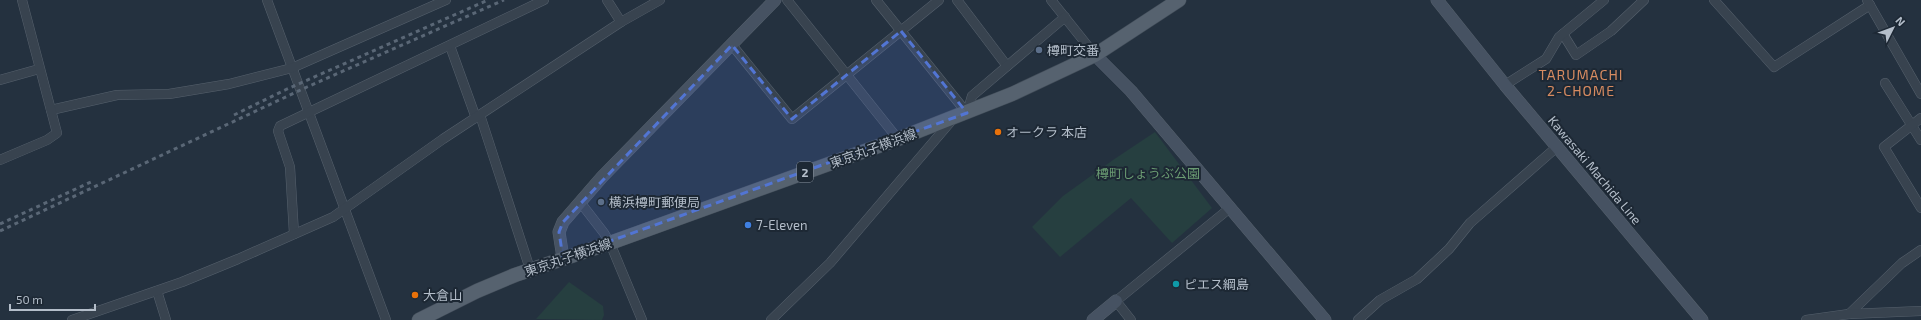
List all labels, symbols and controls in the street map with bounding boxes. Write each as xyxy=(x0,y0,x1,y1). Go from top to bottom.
north arrow xyxy=(1873,8,1913,48)
text: N xyxy=(1893,14,1908,28)
place label: 樽町交番 xyxy=(1047,42,1099,58)
marker: 樽町交番 xyxy=(1034,45,1044,55)
district label: TARUMACHI 2-CHOME xyxy=(1539,66,1623,99)
street label: Kawasaki Machida Line xyxy=(1545,112,1645,228)
place label: オークラ 本店 xyxy=(1006,124,1087,140)
street label: 東京丸子横浜線 xyxy=(828,125,918,171)
marker: オークラ 本店 xyxy=(993,127,1003,137)
road number: 2 xyxy=(797,162,813,182)
park label: 樽町しょうぶ公園 xyxy=(1096,165,1200,181)
place label: 横浜樽町郵便局 xyxy=(609,194,700,210)
marker: 横浜樽町郵便局 xyxy=(596,197,606,207)
place label: 7-Eleven xyxy=(756,217,808,233)
marker: 7-Eleven xyxy=(743,220,753,230)
street label: 東京丸子横浜線 xyxy=(522,235,614,279)
place label: ピエス綱島 xyxy=(1184,276,1249,292)
marker: ピエス綱島 xyxy=(1171,279,1181,289)
scale bar xyxy=(10,286,95,312)
place label: 大倉山 xyxy=(423,287,462,303)
marker: 大倉山 xyxy=(410,290,420,300)
text: 50 m xyxy=(16,292,43,306)

